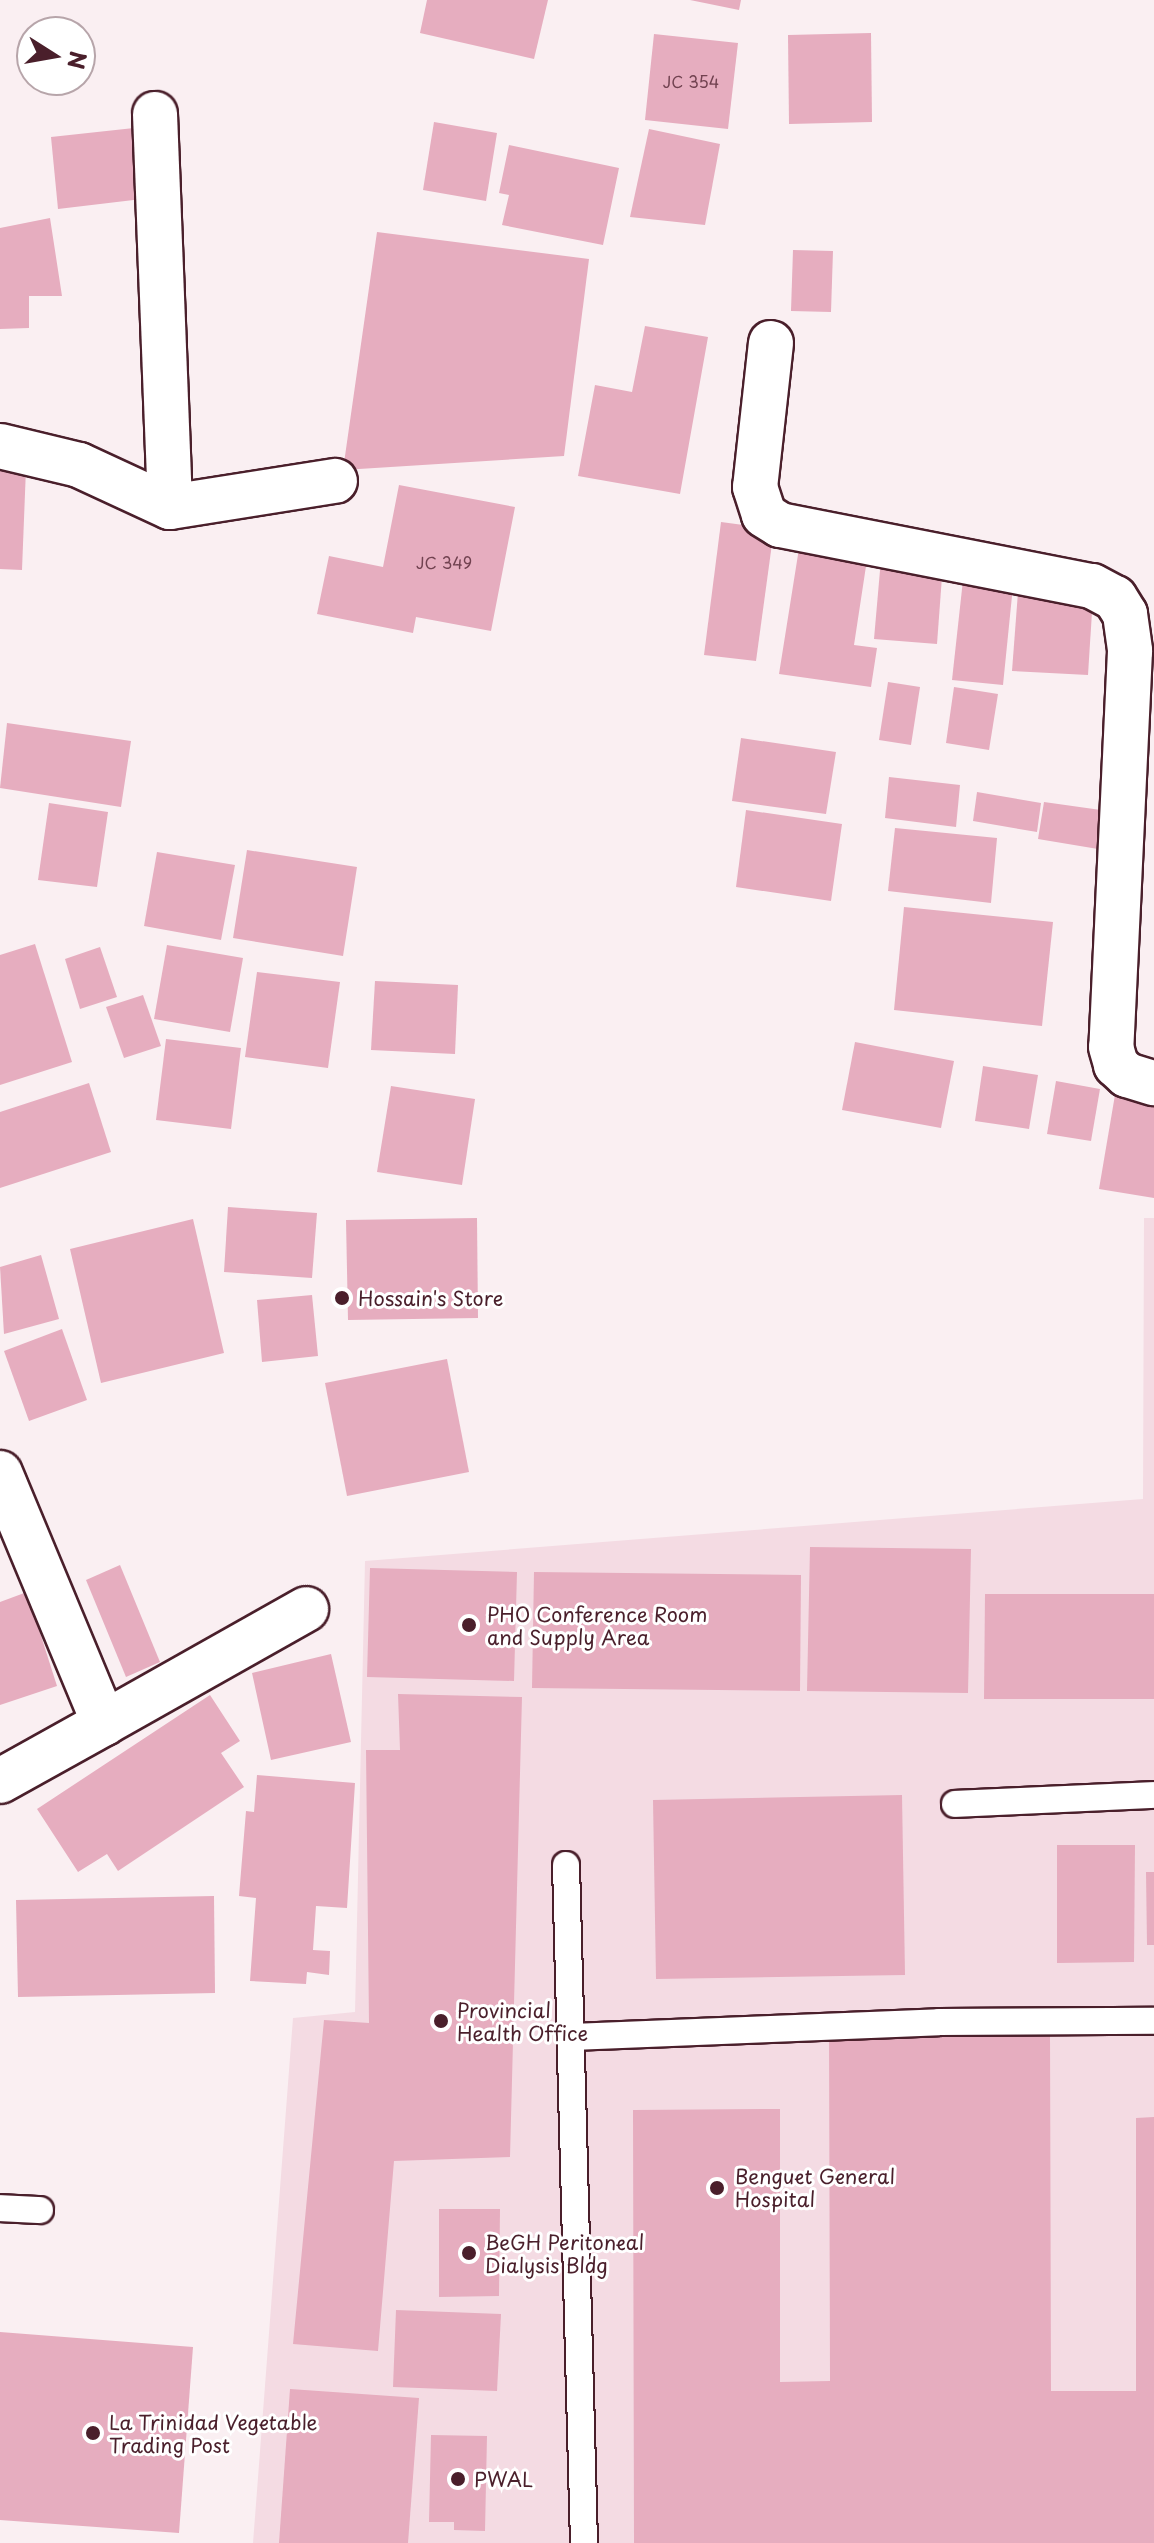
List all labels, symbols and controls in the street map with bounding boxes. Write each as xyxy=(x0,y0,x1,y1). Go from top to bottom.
north arrow xyxy=(16,16,96,96)
text: N xyxy=(60,49,96,72)
house number: JC 354 xyxy=(662,71,720,91)
house number: JC 349 xyxy=(415,552,473,572)
place label: Hossain's Store xyxy=(358,1286,503,1310)
marker: Hossain's Store xyxy=(333,1289,351,1307)
place label: PHO Conference Room and Supply Area xyxy=(487,1602,709,1649)
marker: PHO Conference Room and Supply Area xyxy=(458,1614,480,1636)
place label: Provincial Health Office xyxy=(457,1998,587,2045)
marker: Provincial Health Office xyxy=(432,2012,450,2030)
place label: Benguet General Hospital xyxy=(735,2164,897,2211)
marker: Benguet General Hospital xyxy=(706,2177,728,2199)
place label: BeGH Peritoneal Dialysis Bldg xyxy=(485,2230,647,2277)
marker: BeGH Peritoneal Dialysis Bldg xyxy=(460,2244,478,2262)
place label: La Trinidad Vegetable Trading Post xyxy=(109,2410,317,2457)
marker: La Trinidad Vegetable Trading Post xyxy=(84,2424,102,2442)
place label: PWAL xyxy=(474,2467,533,2491)
marker: PWAL xyxy=(449,2470,467,2488)

